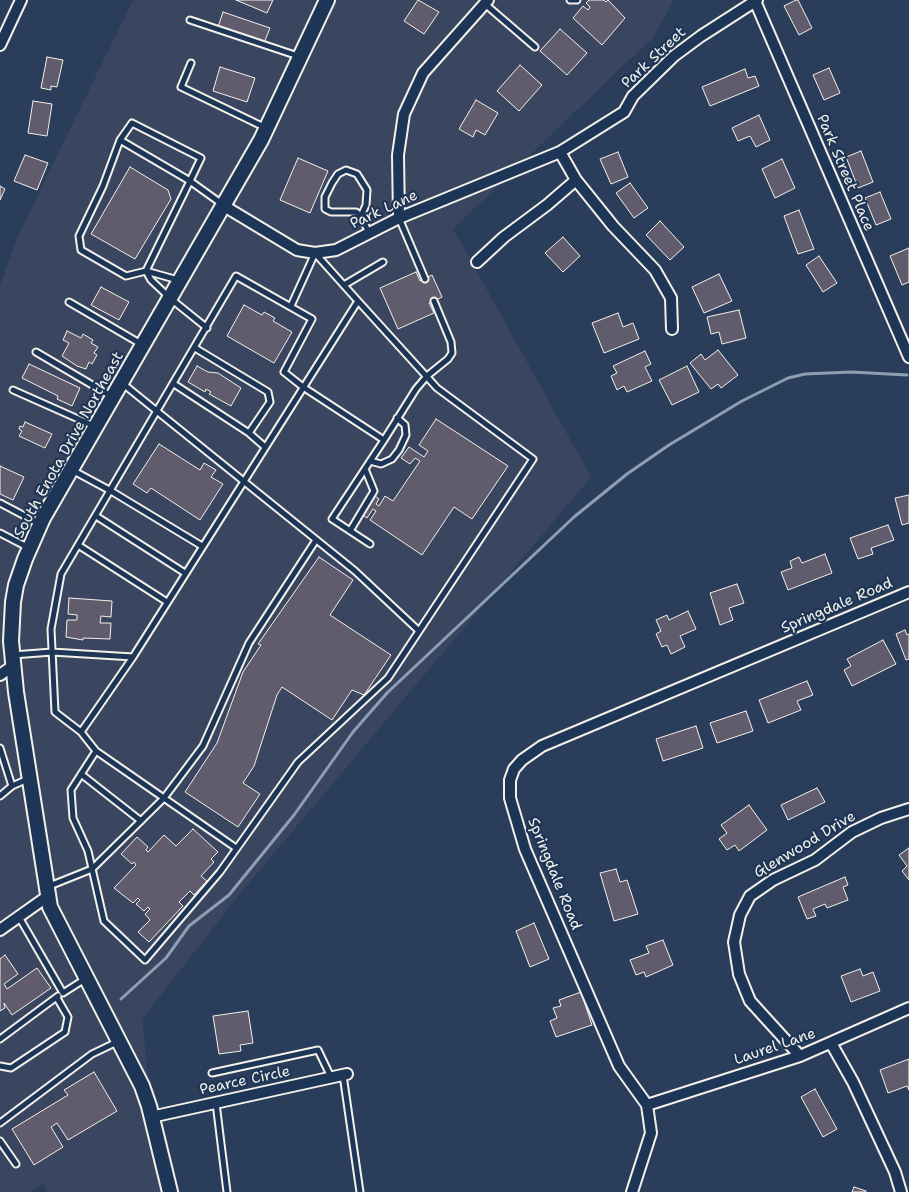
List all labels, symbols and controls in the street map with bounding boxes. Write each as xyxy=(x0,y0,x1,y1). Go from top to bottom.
street label: Park Street xyxy=(618,24,690,92)
street label: Park Street Place xyxy=(812,112,878,234)
street label: Park Lane xyxy=(347,187,421,233)
street label: South Enota Drive Northeast xyxy=(10,349,128,541)
street label: Springdale Road xyxy=(778,574,896,638)
street label: Glenwood Drive xyxy=(751,808,859,882)
street label: Springdale Road xyxy=(523,815,585,933)
street label: Laurel Lane xyxy=(732,1025,818,1069)
street label: Pearce Circle xyxy=(198,1063,292,1099)

